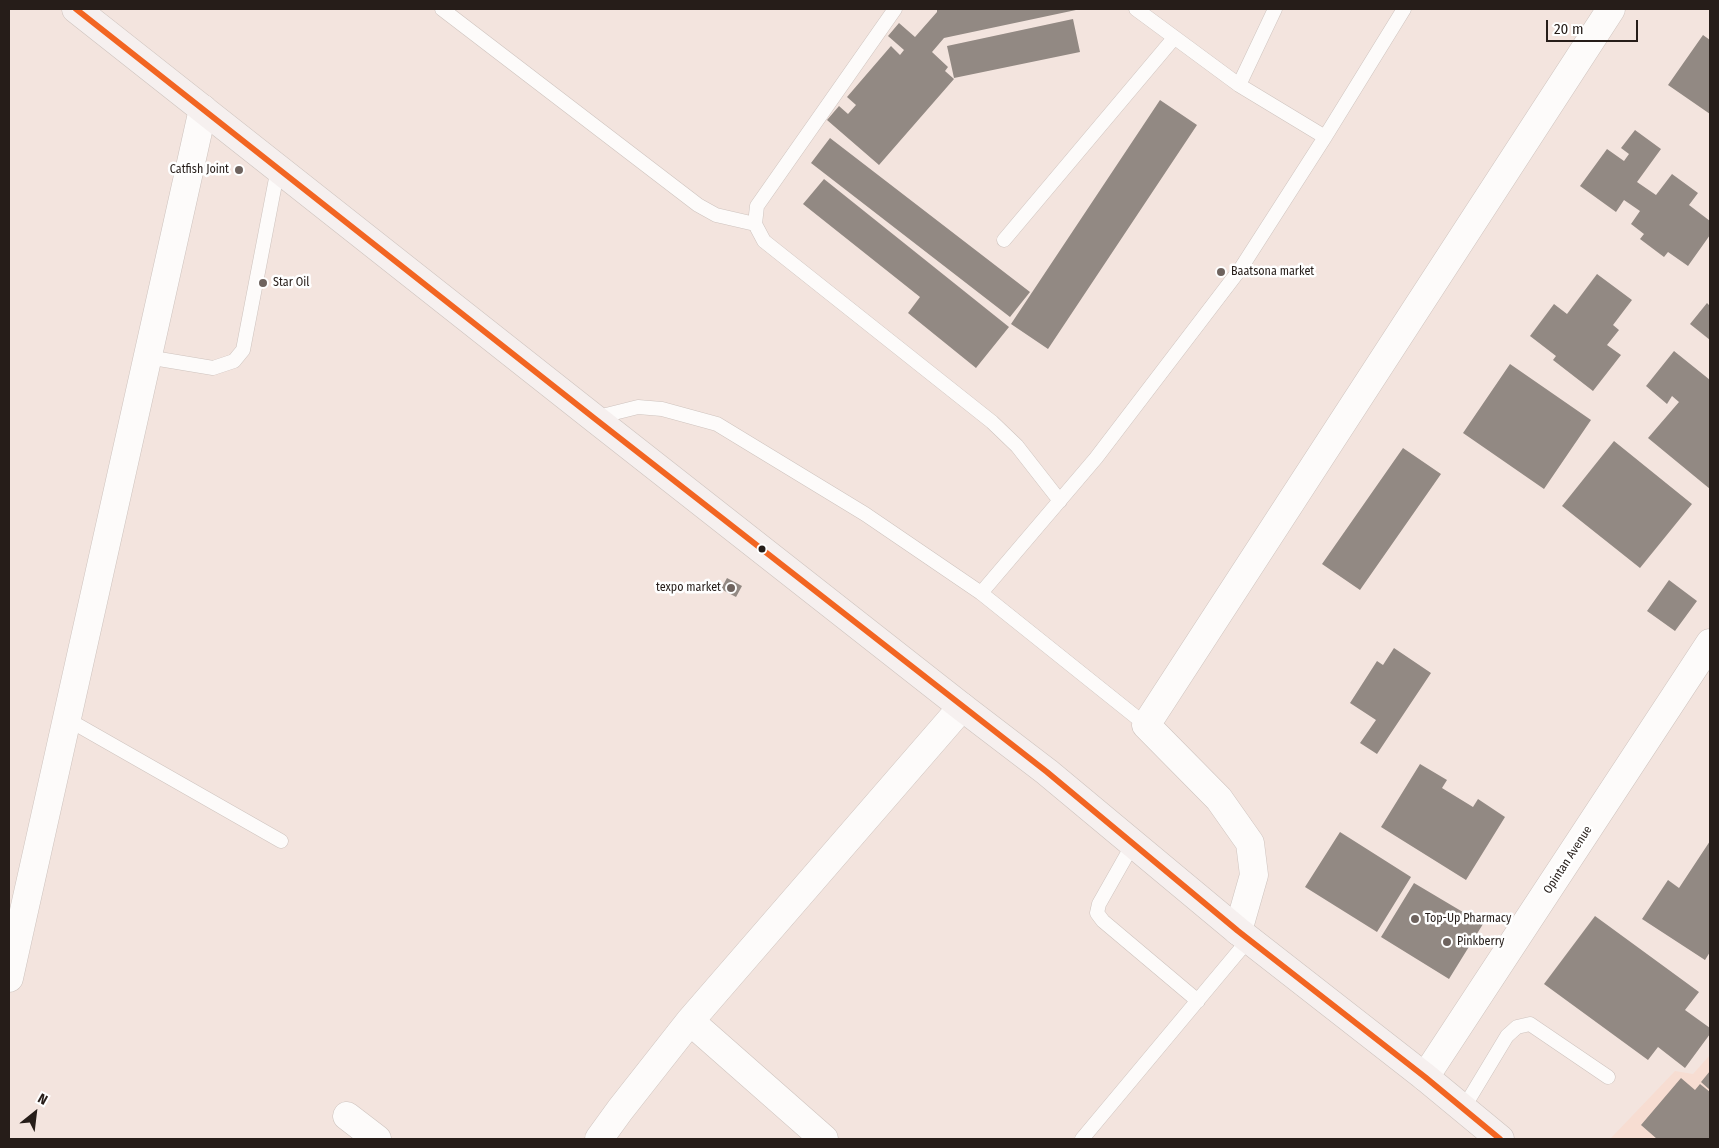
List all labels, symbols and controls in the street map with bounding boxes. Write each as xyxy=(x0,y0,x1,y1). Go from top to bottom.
scale bar xyxy=(1549,10,1642,42)
text: 20 m xyxy=(1554,20,1584,38)
place label: Catfish Joint xyxy=(170,163,229,177)
marker: Catfish Joint xyxy=(233,164,245,176)
place label: Baatsona market xyxy=(1231,265,1314,279)
marker: Baatsona market xyxy=(1215,266,1227,278)
place label: Star Oil xyxy=(273,276,309,290)
marker: Star Oil xyxy=(257,277,269,289)
unlabelled marker xyxy=(757,544,767,554)
place label: texpo market xyxy=(656,581,721,595)
marker: texpo market xyxy=(725,582,737,594)
street label: Opintan Avenue xyxy=(1541,823,1595,897)
place label: Top-Up Pharmacy xyxy=(1425,912,1511,926)
marker: Top-Up Pharmacy xyxy=(1409,913,1421,925)
place label: Pinkberry xyxy=(1457,935,1504,949)
marker: Pinkberry xyxy=(1441,936,1453,948)
north arrow xyxy=(10,1088,60,1138)
text: N xyxy=(35,1090,50,1109)

